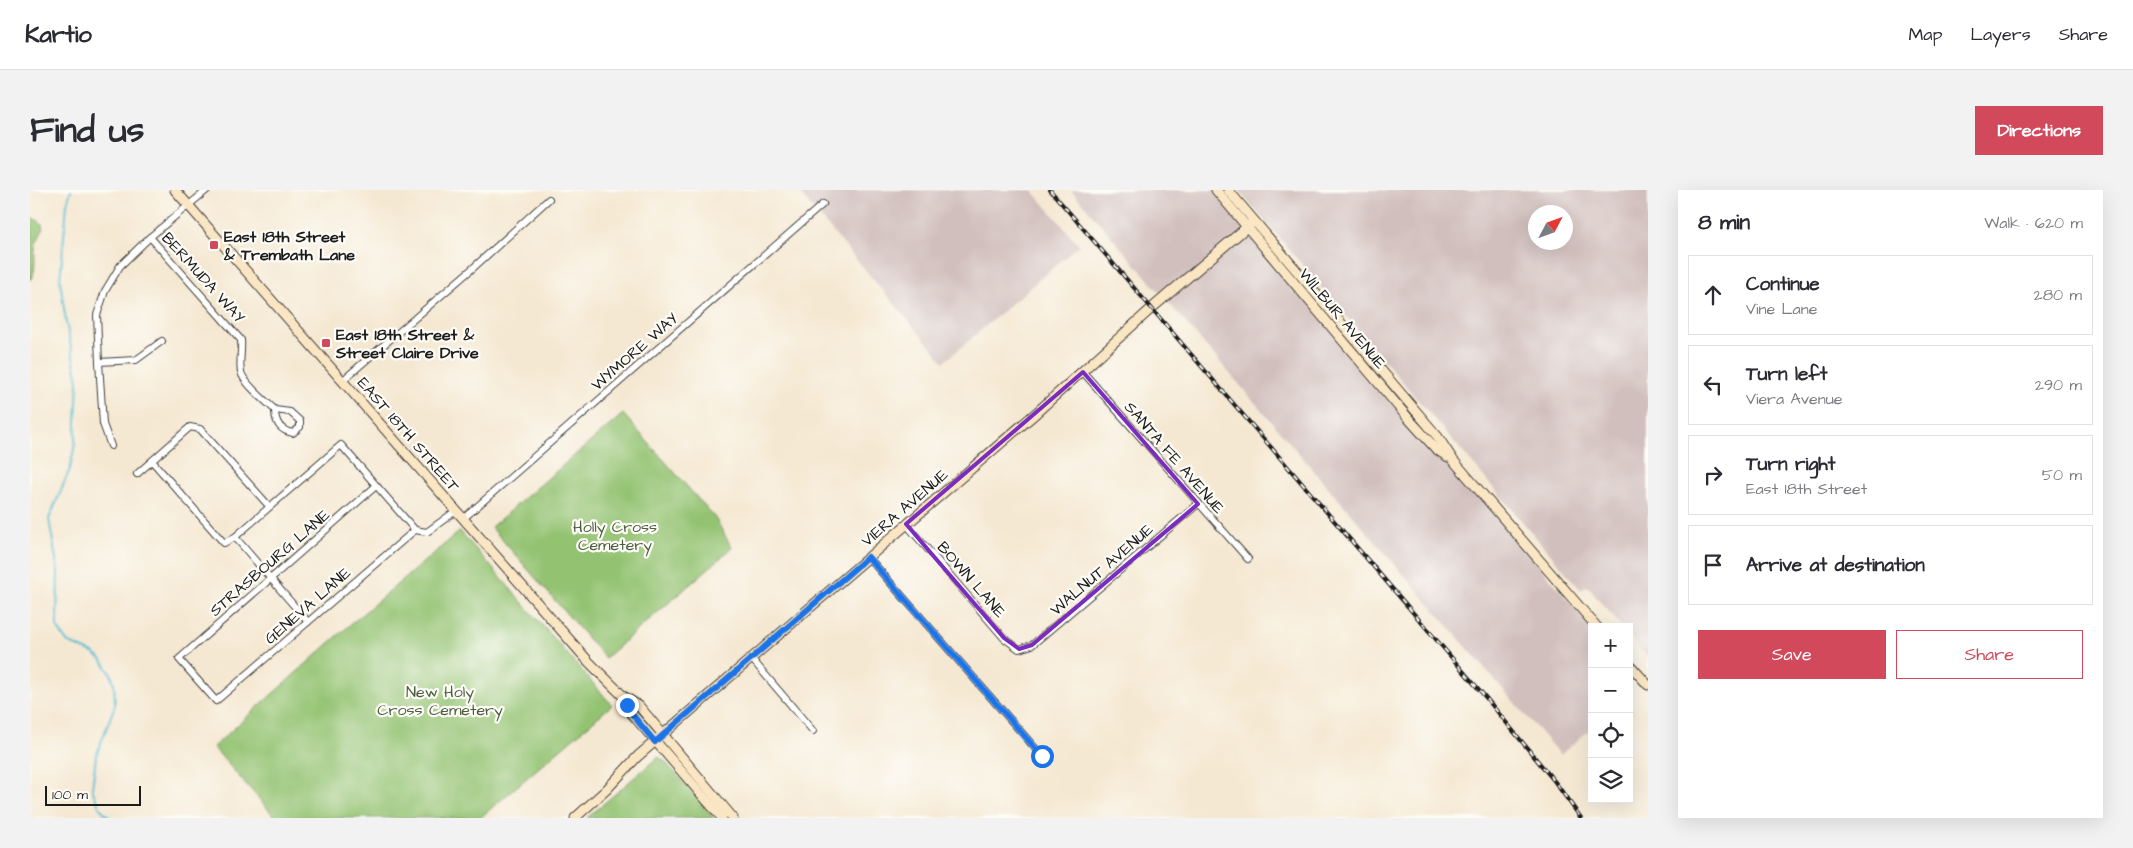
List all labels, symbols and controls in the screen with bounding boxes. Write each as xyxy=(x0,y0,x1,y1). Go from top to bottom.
text: Kartio xyxy=(25,18,92,52)
text: Map xyxy=(1908,22,1942,47)
text: Layers xyxy=(1970,22,2031,47)
text: Share xyxy=(2059,22,2108,47)
text: Find us xyxy=(30,106,144,155)
button: Directions xyxy=(1975,106,2103,155)
north arrow xyxy=(1528,205,1573,250)
text: 8 min xyxy=(1698,208,1750,237)
text: Walk · 620 m xyxy=(1984,212,2083,234)
place label: East 18th Street & Trembath Lane xyxy=(223,226,355,266)
street label: BERMUDA WAY xyxy=(156,227,250,328)
marker: East 18th Street & Trembath Lane xyxy=(208,239,220,251)
street label: WILBUR AVENUE xyxy=(1294,264,1391,374)
text: Continue xyxy=(1746,271,1820,298)
icon: ahead xyxy=(1699,281,1727,309)
text: 280 m xyxy=(2034,284,2082,306)
text: Vine Lane xyxy=(1746,298,1817,320)
street label: WYMORE WAY xyxy=(586,308,683,396)
place label: East 18th Street & Street Claire Drive xyxy=(335,324,479,364)
marker: East 18th Street & Street Claire Drive xyxy=(320,337,332,349)
text: Turn left xyxy=(1746,361,1827,388)
icon: left xyxy=(1699,371,1727,399)
street label: EAST 18TH STREET xyxy=(352,373,464,497)
text: 290 m xyxy=(2035,374,2082,396)
text: Viera Avenue xyxy=(1746,388,1842,410)
street label: SANTA FE AVENUE xyxy=(1119,397,1230,519)
text: Turn right xyxy=(1746,451,1835,478)
icon: right xyxy=(1699,461,1727,489)
street label: VIERA AVENUE xyxy=(857,464,953,552)
text: 50 m xyxy=(2042,464,2082,486)
text: East 18th Street xyxy=(1746,478,1867,500)
street label: STRASBOURG LANE xyxy=(205,504,335,621)
park label: Holly Cross Cemetery xyxy=(573,516,657,557)
street label: WALNUT AVENUE xyxy=(1045,518,1158,621)
street label: BOWN LANE xyxy=(932,537,1011,623)
icon: arrive xyxy=(1699,551,1727,579)
text: Arrive at destination xyxy=(1746,552,1925,579)
street label: GENEVA LANE xyxy=(260,562,356,649)
map controls xyxy=(1588,623,1633,803)
button: + xyxy=(1588,623,1633,668)
button: Save xyxy=(1698,630,1886,679)
button: Share xyxy=(1896,630,2083,679)
button: − xyxy=(1588,668,1633,713)
park label: New Holy Cross Cemetery xyxy=(377,681,503,722)
route end xyxy=(616,694,639,717)
button: locate xyxy=(1588,713,1633,758)
route start xyxy=(1031,745,1054,768)
button: layers xyxy=(1588,758,1633,803)
scale bar xyxy=(45,783,141,806)
text: 100 m xyxy=(52,785,88,805)

